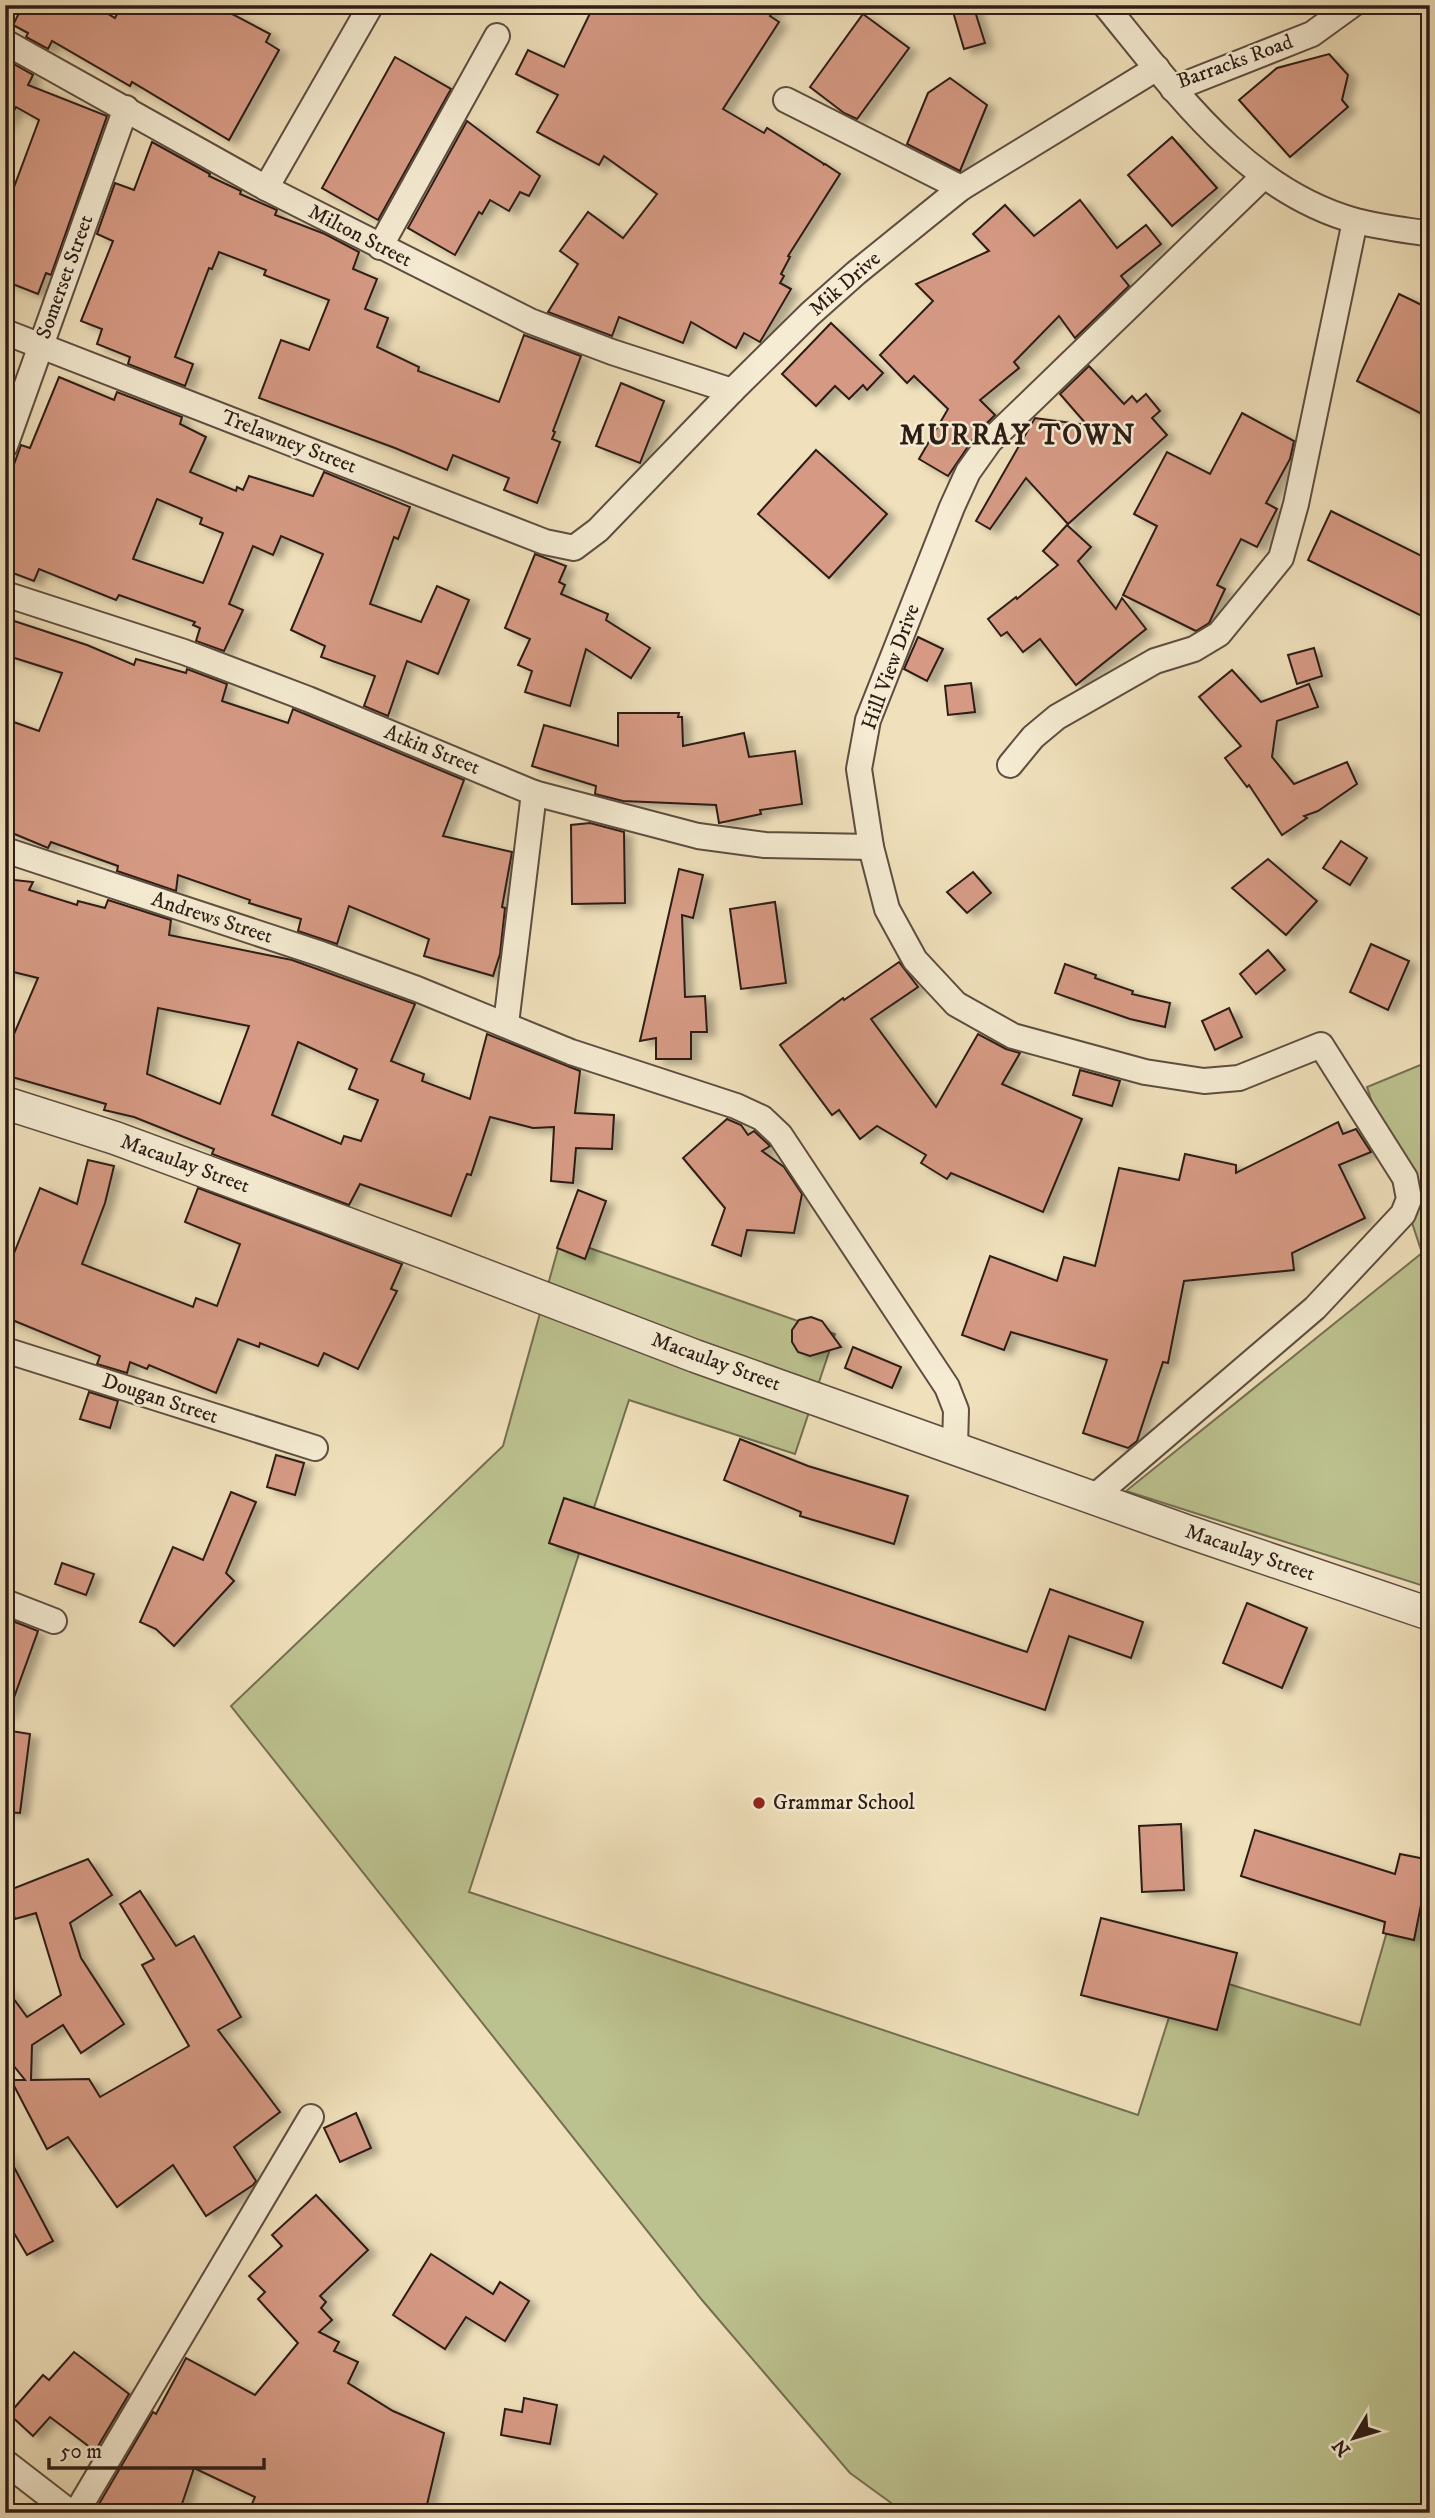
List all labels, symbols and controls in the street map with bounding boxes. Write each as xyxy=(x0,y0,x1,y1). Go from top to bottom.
street label: Barracks Road xyxy=(1174,29,1297,95)
street label: Milton Street xyxy=(304,199,416,273)
street label: Somerset Street xyxy=(31,211,100,343)
street label: Mik Drive xyxy=(804,246,886,322)
street label: Trelawney Street xyxy=(218,404,360,480)
district label: MURRAY TOWN xyxy=(900,418,1136,453)
street label: Hill View Drive xyxy=(856,600,926,733)
street label: Atkin Street xyxy=(380,719,484,781)
street label: Andrews Street xyxy=(148,886,276,950)
street label: Macaulay Street xyxy=(117,1129,253,1199)
street label: Macaulay Street xyxy=(648,1327,784,1397)
street label: Dougan Street xyxy=(99,1368,221,1430)
street label: Macaulay Street xyxy=(1182,1519,1319,1587)
place label: Grammar School xyxy=(773,1790,916,1816)
marker: Grammar School xyxy=(751,1795,767,1811)
north arrow xyxy=(1320,2402,1390,2472)
scale bar xyxy=(49,2427,264,2471)
text: N xyxy=(1328,2434,1356,2461)
text: 50 m xyxy=(60,2439,102,2465)

